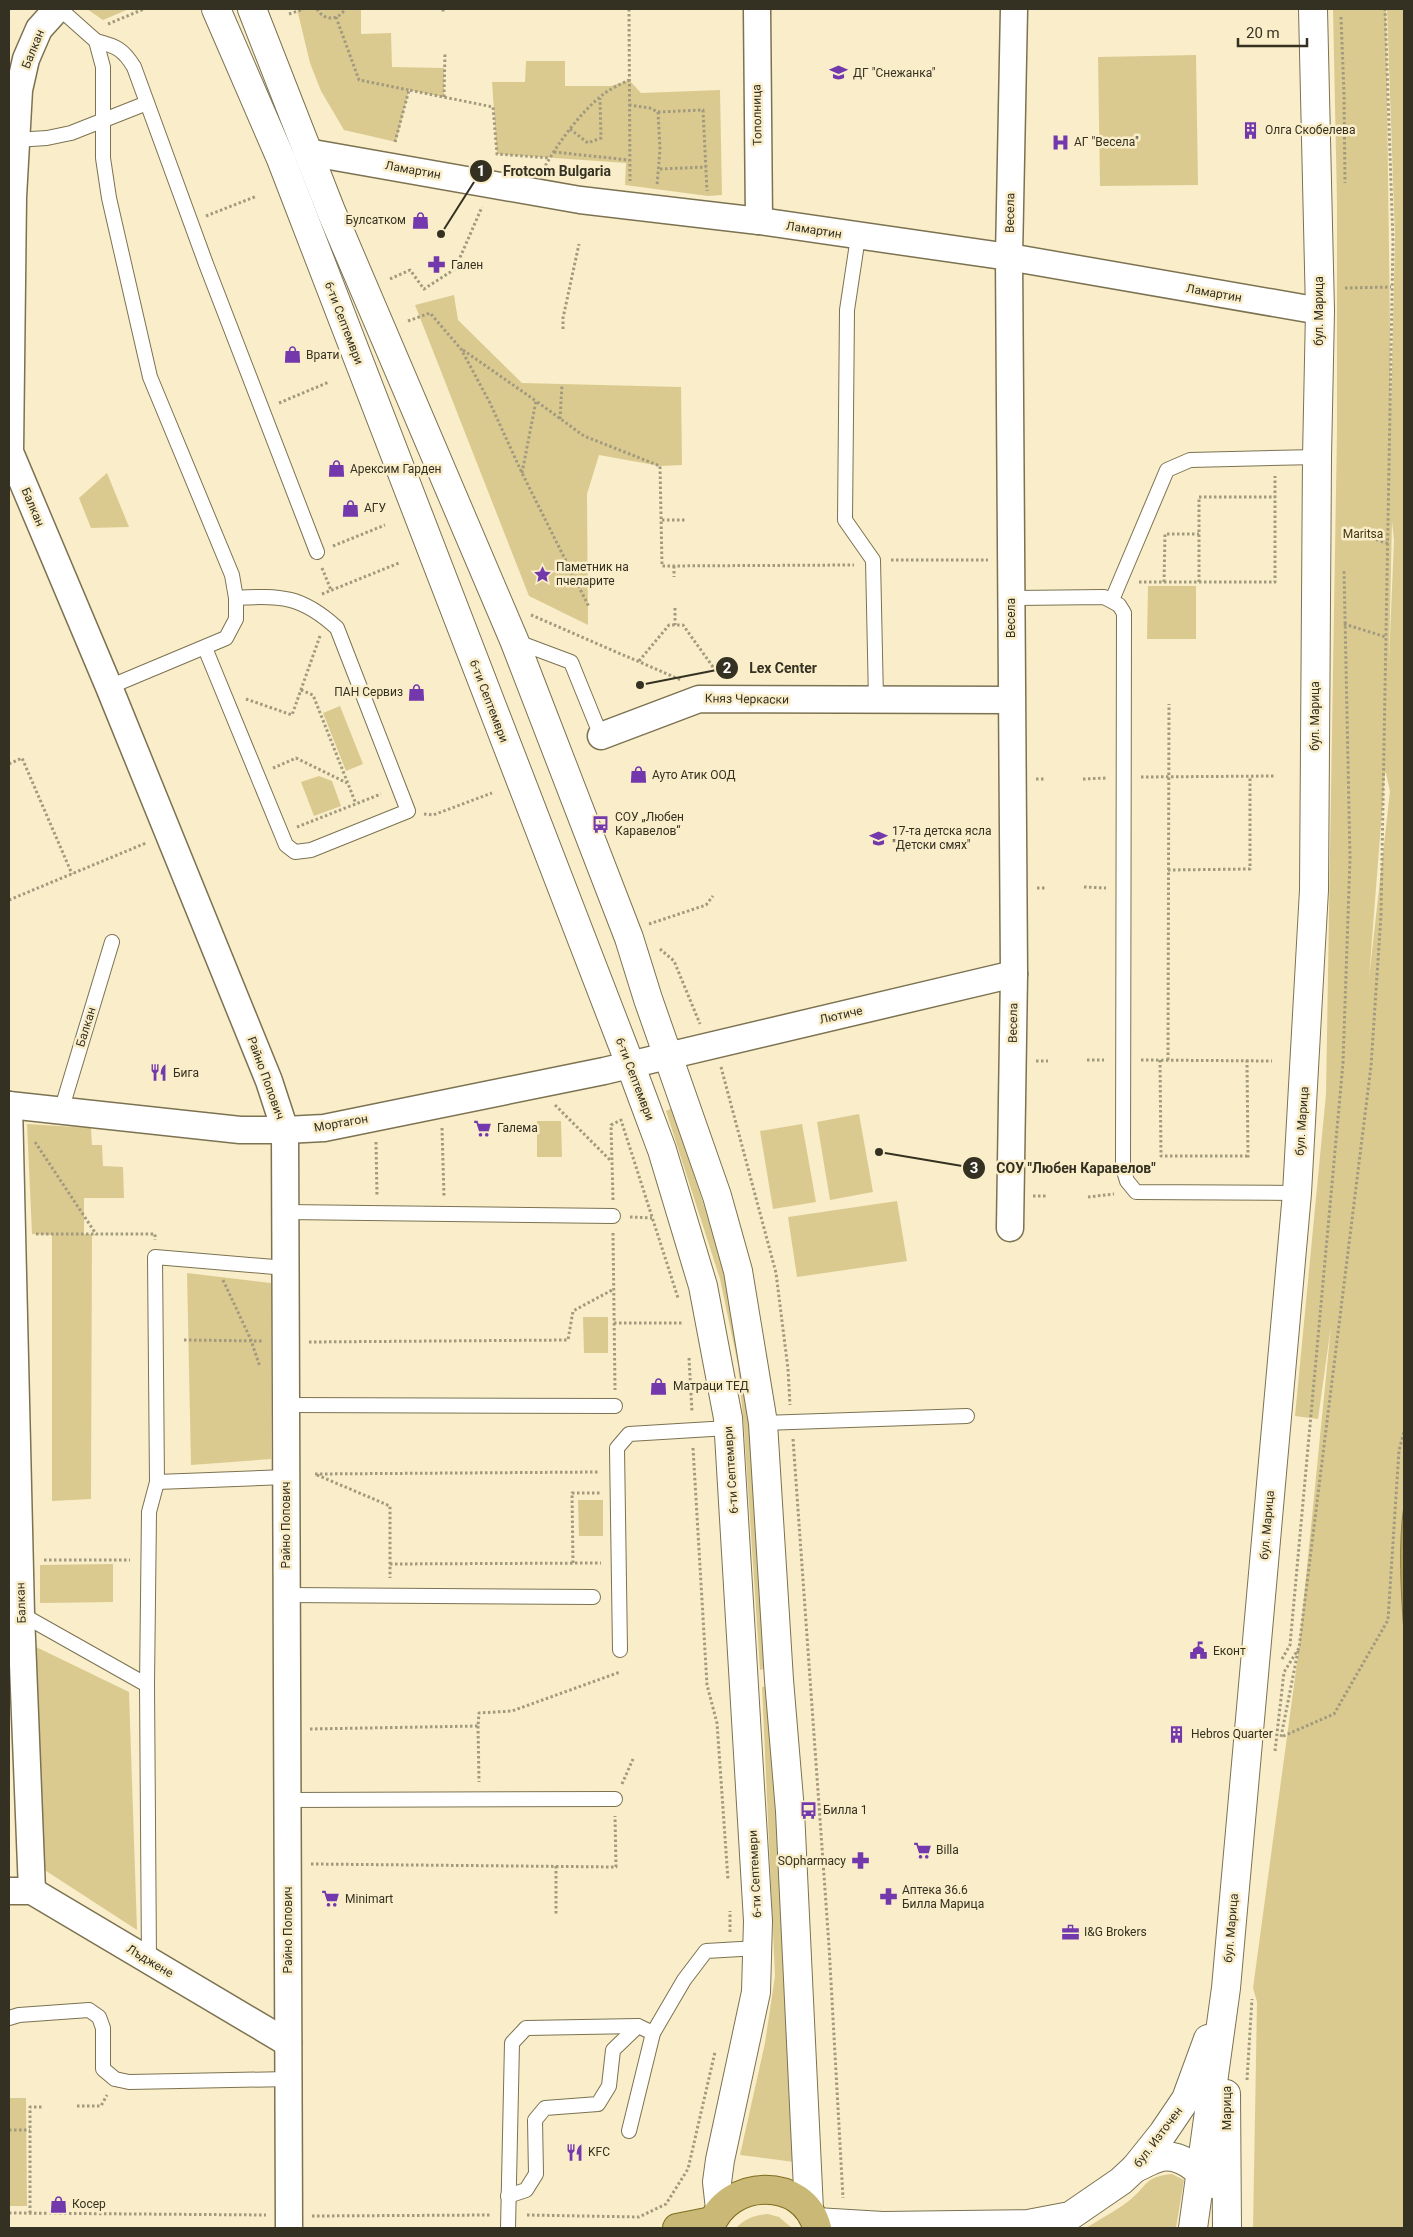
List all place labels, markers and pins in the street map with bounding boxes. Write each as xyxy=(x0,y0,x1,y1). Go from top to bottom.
school or university icon: ДГ "Снежанка" xyxy=(829,63,849,83)
place label: ДГ "Снежанка" xyxy=(853,66,936,80)
building icon: Олга Скобелева xyxy=(1241,120,1261,140)
place label: Олга Скобелева xyxy=(1265,123,1355,137)
hospital icon: АГ "Весела" xyxy=(1050,132,1070,152)
place label: АГ "Весела" xyxy=(1074,135,1139,149)
callout: Frotcom Bulgaria xyxy=(468,157,621,186)
shop icon: Булсатком xyxy=(410,210,430,230)
place label: Булсатком xyxy=(345,213,406,227)
pharmacy icon: Гален xyxy=(427,255,447,275)
place label: Гален xyxy=(451,258,483,272)
shop icon: Врати xyxy=(282,345,302,365)
place label: Врати xyxy=(306,348,339,362)
shop icon: Арексим Гарден xyxy=(326,459,346,479)
place label: Арексим Гарден xyxy=(350,462,442,476)
shop icon: АГУ xyxy=(340,498,360,518)
place label: АГУ xyxy=(364,501,387,515)
place label: Паметник на пчеларите xyxy=(556,560,629,588)
place icon: Паметник на пчеларите xyxy=(532,564,552,584)
callout: Lex Center xyxy=(714,654,827,683)
shop icon: ПАН Сервиз xyxy=(407,682,427,702)
place label: ПАН Сервиз xyxy=(334,685,403,699)
shop icon: Ауто Атик ООД xyxy=(628,765,648,785)
place label: Ауто Атик ООД xyxy=(652,768,736,782)
place label: СОУ „Любен Каравелов“ xyxy=(615,810,684,838)
bus stop icon: СОУ „Любен Каравелов“ xyxy=(591,814,611,834)
place label: 17-та детска ясла "Детски смях" xyxy=(892,824,991,852)
school or university icon: 17-та детска ясла "Детски смях" xyxy=(868,828,888,848)
restaurant icon: Бига xyxy=(149,1063,169,1083)
place label: Бига xyxy=(173,1066,199,1080)
supermarket icon: Галема xyxy=(473,1118,493,1138)
place label: Галема xyxy=(497,1121,538,1135)
callout: СОУ "Любен Каравелов" xyxy=(962,1154,1166,1183)
shop icon: Матраци ТЕД xyxy=(649,1376,669,1396)
place label: Матраци ТЕД xyxy=(673,1379,749,1393)
public building icon: Еконт xyxy=(1189,1641,1209,1661)
place label: Еконт xyxy=(1213,1644,1246,1658)
building icon: Hebros Quarter xyxy=(1167,1724,1187,1744)
place label: Hebros Quarter xyxy=(1191,1727,1273,1741)
bus stop icon: Билла 1 xyxy=(799,1800,819,1820)
place label: Билла 1 xyxy=(823,1803,868,1817)
supermarket icon: Billa xyxy=(912,1840,932,1860)
place label: Billa xyxy=(936,1843,959,1857)
pharmacy icon: SOpharmacy xyxy=(850,1851,870,1871)
place label: SOpharmacy xyxy=(778,1854,846,1868)
place label: Аптека 36.6 Билла Марица xyxy=(902,1883,984,1911)
pharmacy icon: Аптека 36.6 Билла Марица xyxy=(878,1887,898,1907)
supermarket icon: Minimart xyxy=(321,1889,341,1909)
place label: Minimart xyxy=(345,1892,393,1906)
office icon: I&G Brokers xyxy=(1060,1922,1080,1942)
place label: I&G Brokers xyxy=(1084,1925,1147,1939)
restaurant icon: KFC xyxy=(564,2142,584,2162)
place label: KFC xyxy=(588,2145,610,2159)
shop icon: Косер xyxy=(48,2194,68,2214)
place label: Косер xyxy=(72,2197,106,2211)

